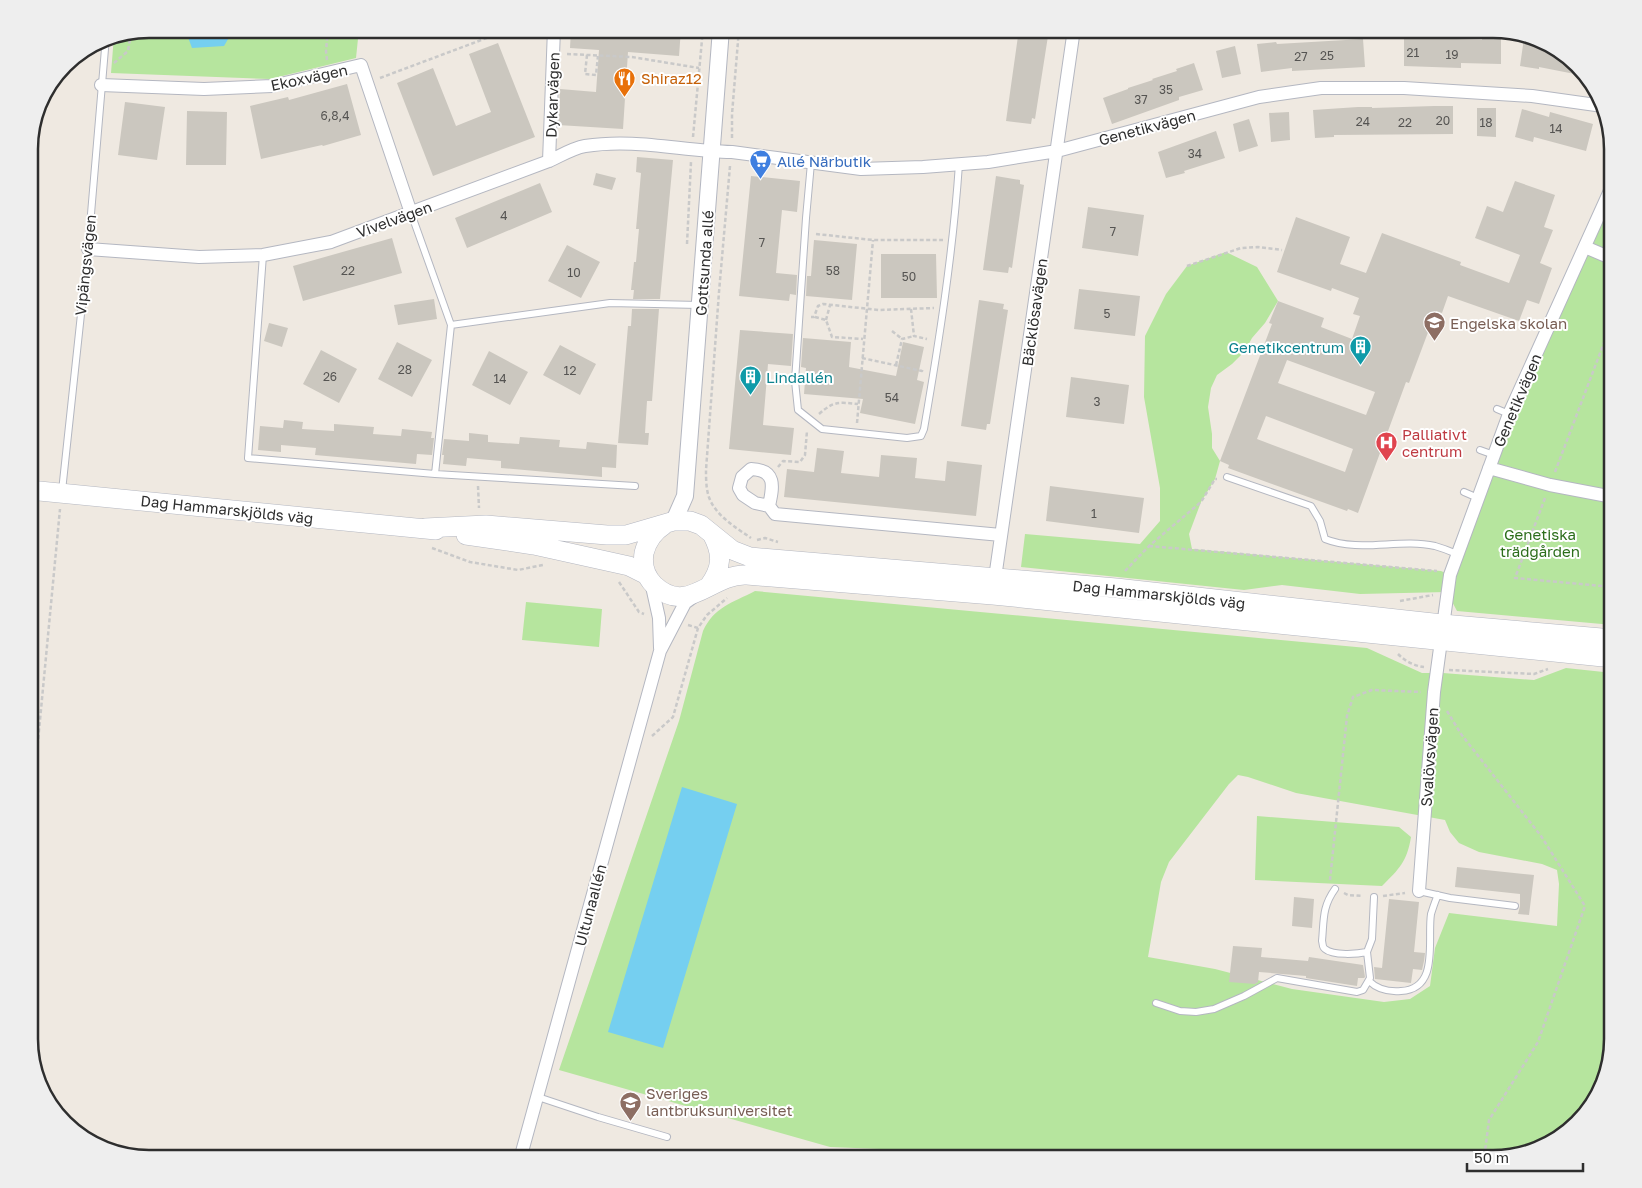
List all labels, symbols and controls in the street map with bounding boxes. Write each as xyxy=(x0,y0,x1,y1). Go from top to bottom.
house number: 21 xyxy=(1407,45,1420,60)
house number: 19 xyxy=(1445,47,1459,62)
house number: 25 xyxy=(1320,48,1334,63)
house number: 27 xyxy=(1294,49,1308,64)
street label: Dykarvägen xyxy=(542,52,562,138)
street label: Ekoxvägen xyxy=(269,60,349,94)
restaurant icon: Shiraz12 xyxy=(613,66,637,97)
place label: Shiraz12 xyxy=(641,69,702,87)
house number: 35 xyxy=(1159,82,1173,97)
house number: 37 xyxy=(1134,92,1148,107)
street label: Genetikvägen xyxy=(1097,105,1197,149)
house number: 6,8,4 xyxy=(320,108,350,123)
house number: 20 xyxy=(1436,113,1450,128)
house number: 24 xyxy=(1356,114,1370,129)
house number: 22 xyxy=(1398,115,1412,130)
house number: 18 xyxy=(1479,115,1493,130)
house number: 14 xyxy=(1549,121,1563,136)
house number: 34 xyxy=(1188,146,1202,161)
supermarket icon: Allé Närbutik xyxy=(749,149,773,180)
place label: Allé Närbutik xyxy=(777,152,872,170)
street label: Vivelvägen xyxy=(354,197,434,241)
house number: 4 xyxy=(500,208,508,223)
street label: Gottsunda allé xyxy=(691,209,717,316)
street label: Vipängsvägen xyxy=(71,213,99,317)
house number: 7 xyxy=(1110,224,1116,239)
house number: 7 xyxy=(759,235,765,250)
street label: Bäcklösavägen xyxy=(1018,257,1050,367)
house number: 22 xyxy=(341,263,355,278)
house number: 58 xyxy=(826,263,840,278)
house number: 10 xyxy=(567,265,581,280)
house number: 50 xyxy=(902,269,916,284)
house number: 5 xyxy=(1104,306,1111,321)
school or university icon: Engelska skolan xyxy=(1422,311,1446,342)
place label: Engelska skolan xyxy=(1450,314,1567,332)
building icon: Genetikcentrum xyxy=(1348,335,1372,366)
place label: Genetikcentrum xyxy=(1228,338,1344,356)
street label: Genetikvägen xyxy=(1489,351,1545,449)
house number: 28 xyxy=(398,362,412,377)
house number: 12 xyxy=(564,363,576,378)
building icon: Lindallén xyxy=(738,365,762,396)
place label: Lindallén xyxy=(766,368,833,386)
house number: 26 xyxy=(323,369,337,384)
house number: 14 xyxy=(493,371,507,386)
house number: 54 xyxy=(885,390,899,405)
house number: 3 xyxy=(1093,394,1101,409)
place label: Palliativt centrum xyxy=(1402,425,1467,460)
hospital icon: Palliativt centrum xyxy=(1374,431,1398,462)
street label: Dag Hammarskjölds väg xyxy=(140,491,314,527)
house number: 1 xyxy=(1091,506,1097,521)
park label: Genetiska trädgården xyxy=(1500,525,1580,560)
street label: Dag Hammarskjölds väg xyxy=(1072,576,1246,612)
street label: Svalövsvägen xyxy=(1417,707,1441,807)
street label: Ultunaallén xyxy=(570,862,610,948)
place label: Sveriges lantbruksuniversitet xyxy=(646,1084,793,1119)
school or university icon: Sveriges lantbruksuniversitet xyxy=(618,1090,642,1121)
scale bar xyxy=(1467,1140,1583,1172)
text: 50 m xyxy=(1474,1148,1509,1166)

